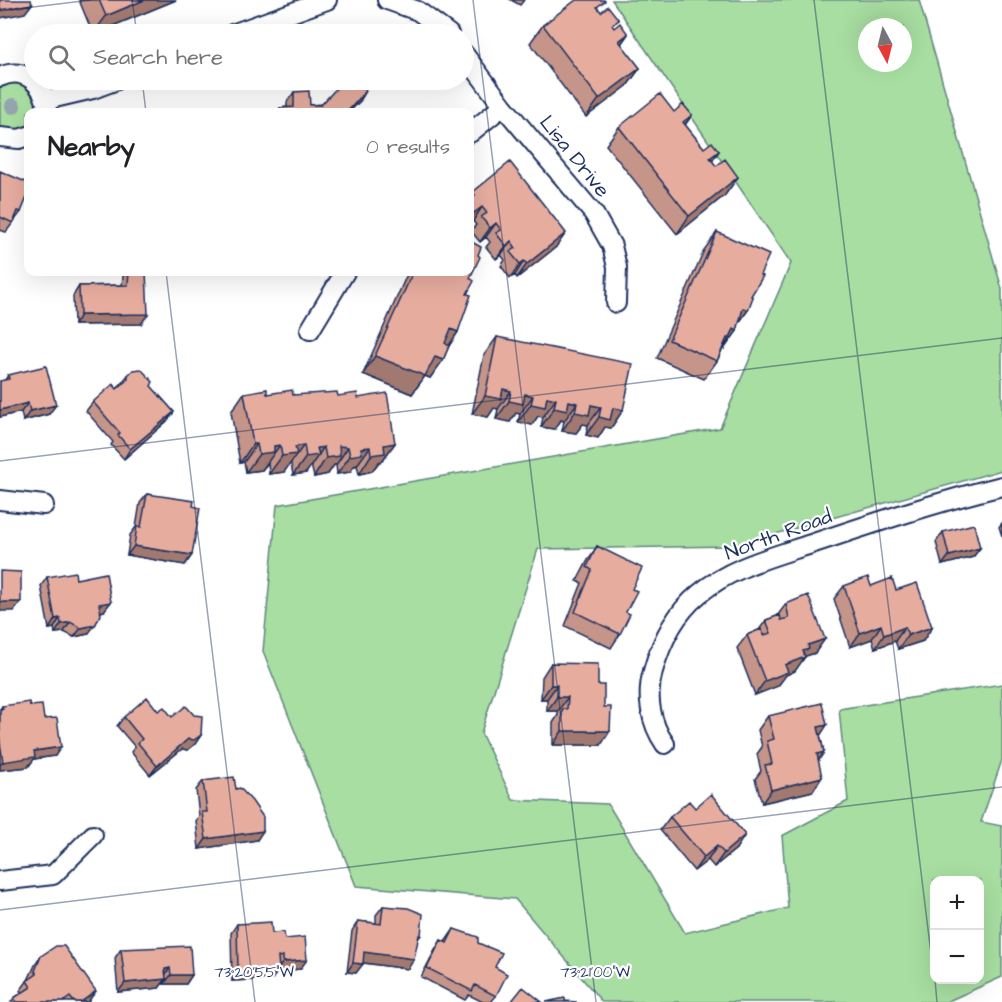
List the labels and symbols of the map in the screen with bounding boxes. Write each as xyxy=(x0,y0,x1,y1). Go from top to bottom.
north arrow xyxy=(858,18,912,72)
street label: Lisa Drive xyxy=(533,109,617,204)
street label: North Road xyxy=(721,502,836,567)
text: 73°20'55"W xyxy=(214,962,294,983)
text: 73°21'00"W xyxy=(560,962,630,983)

